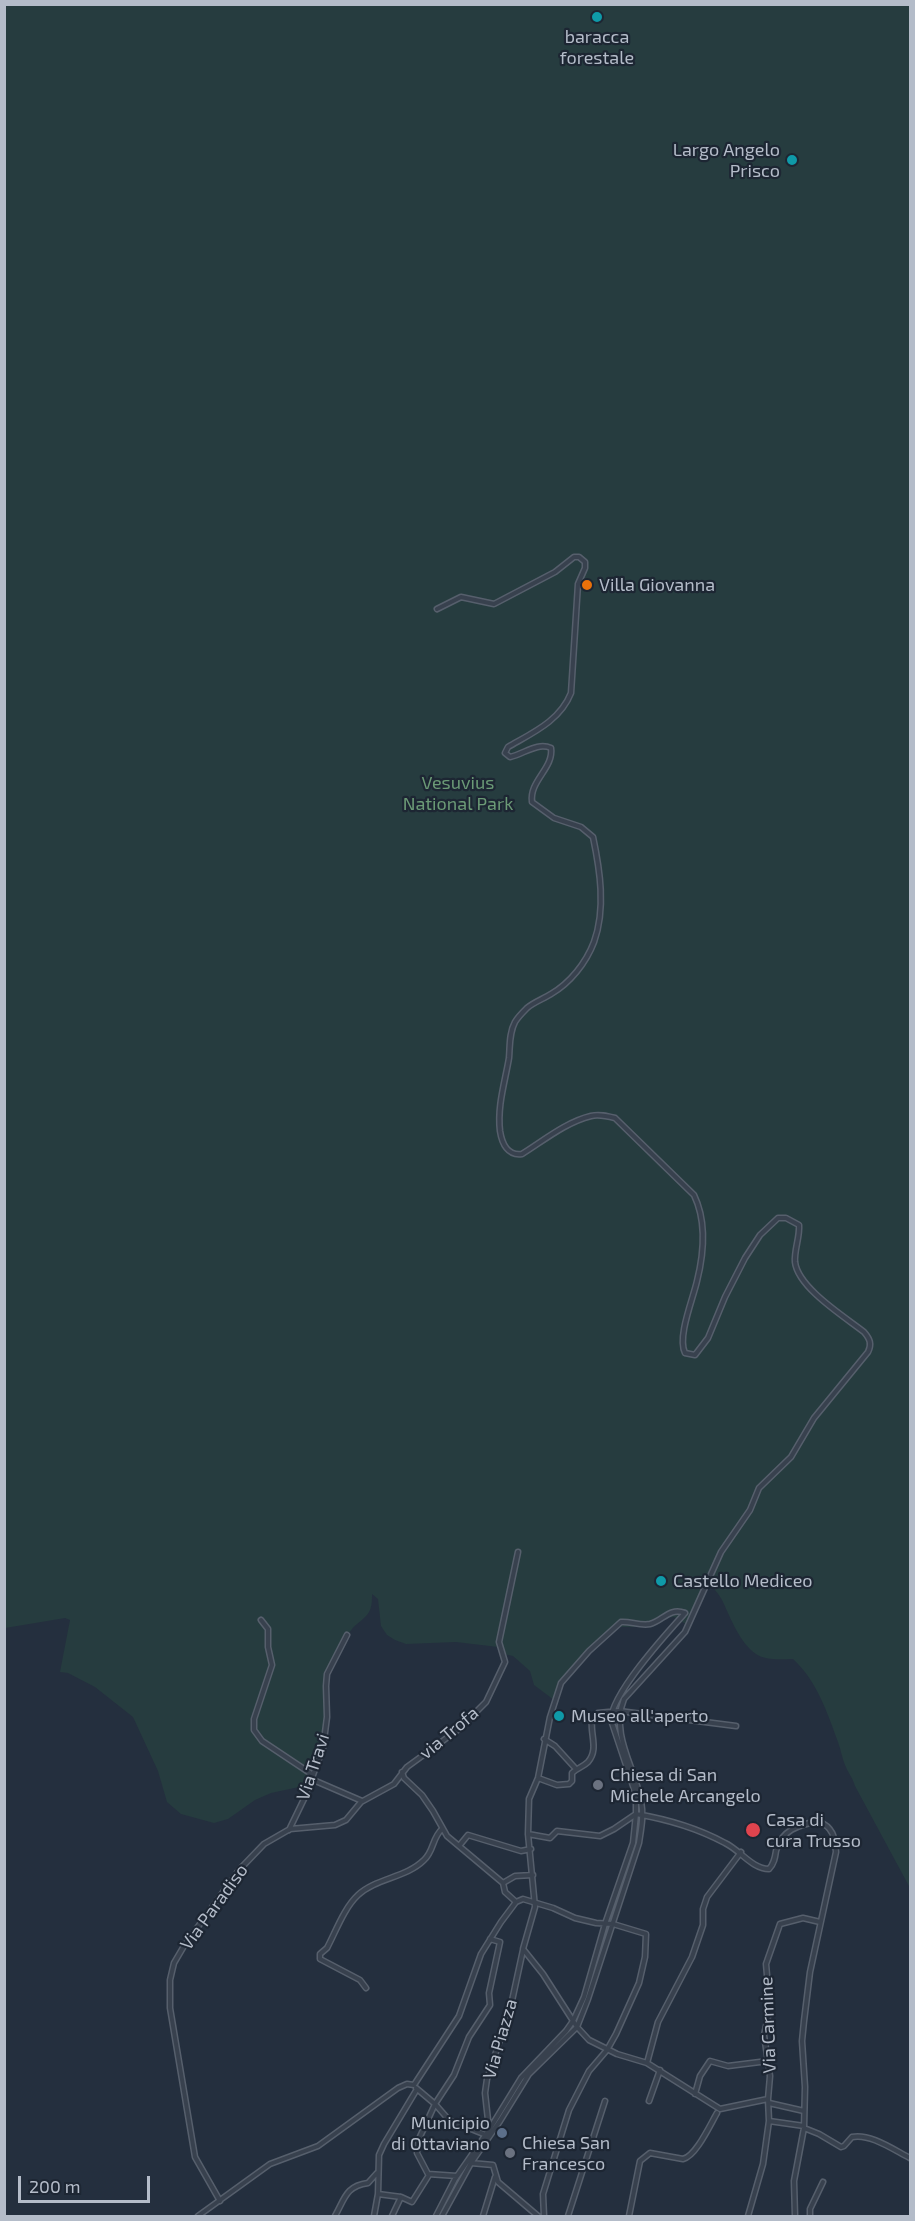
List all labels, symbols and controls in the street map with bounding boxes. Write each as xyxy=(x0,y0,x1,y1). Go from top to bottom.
marker: baracca forestale xyxy=(590,10,604,24)
place label: baracca forestale xyxy=(560,26,634,68)
place label: Largo Angelo Prisco xyxy=(673,139,780,182)
marker: Largo Angelo Prisco xyxy=(785,153,799,167)
place label: Villa Giovanna xyxy=(599,574,715,596)
marker: Villa Giovanna xyxy=(580,578,594,592)
park label: Vesuvius National Park xyxy=(403,772,513,814)
place label: Castello Mediceo xyxy=(673,1570,813,1592)
marker: Castello Mediceo xyxy=(654,1574,668,1588)
street label: via Trofa xyxy=(415,1702,483,1764)
place label: Museo all'aperto xyxy=(571,1705,708,1727)
marker: Museo all'aperto xyxy=(552,1709,566,1723)
street label: Via Travi xyxy=(292,1731,334,1803)
place label: Chiesa di San Michele Arcangelo xyxy=(610,1764,761,1806)
marker: Chiesa di San Michele Arcangelo xyxy=(591,1778,605,1792)
place label: Casa di cura Trusso xyxy=(766,1809,861,1852)
marker: Casa di cura Trusso xyxy=(744,1821,762,1839)
street label: Via Paradiso xyxy=(176,1860,252,1954)
street label: Via Carmine xyxy=(756,1976,780,2074)
street label: Via Piazza xyxy=(478,1996,522,2082)
place label: Municipio di Ottaviano xyxy=(391,2112,490,2154)
marker: Municipio di Ottaviano xyxy=(495,2126,509,2140)
place label: Chiesa San Francesco xyxy=(522,2132,610,2174)
marker: Chiesa San Francesco xyxy=(503,2146,517,2160)
scale bar xyxy=(21,2164,153,2202)
text: 200 m xyxy=(29,2175,81,2197)

